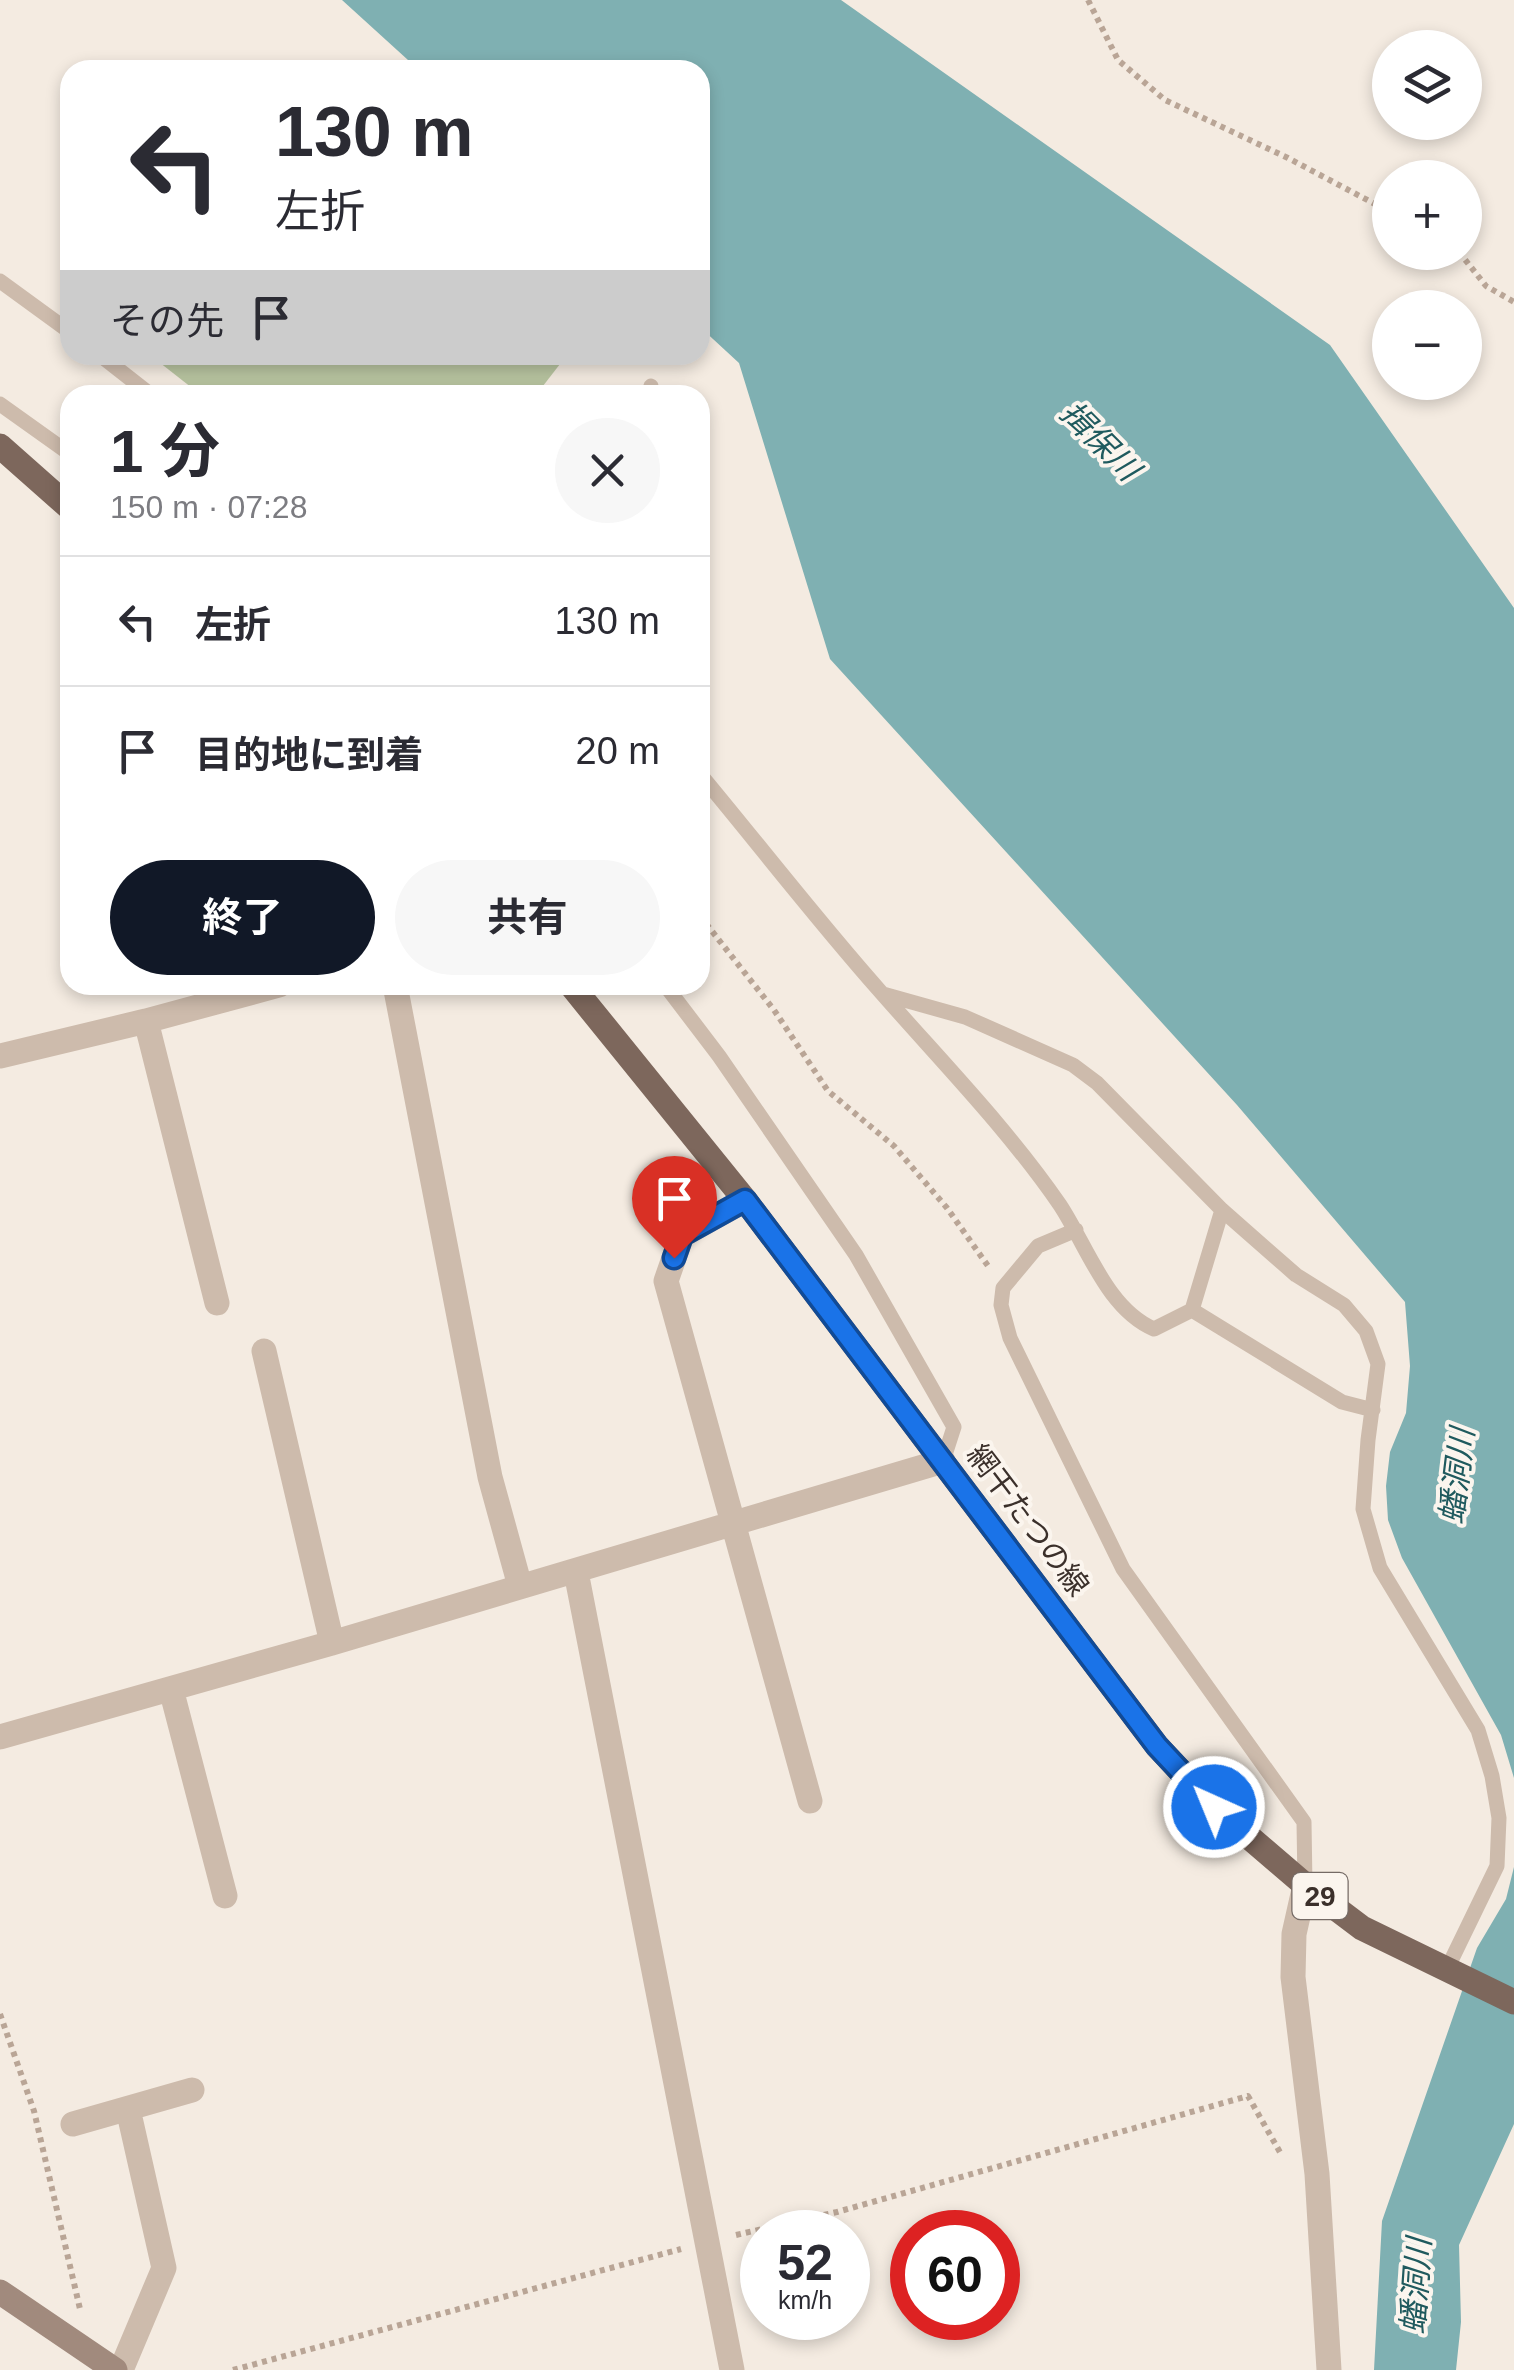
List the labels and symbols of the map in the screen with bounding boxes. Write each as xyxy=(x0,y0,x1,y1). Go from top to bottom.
water label: 揖保川 xyxy=(1053,394,1149,490)
pin xyxy=(632,1156,717,1259)
water label: 蟠洞川 xyxy=(1433,1423,1481,1526)
street label: 網干たつの線 xyxy=(961,1438,1095,1602)
position arrow xyxy=(1162,1755,1266,1859)
road number: 29 xyxy=(1292,1873,1348,1919)
speed limit sign: 60 xyxy=(890,2210,1020,2340)
water label: 蟠洞川 xyxy=(1395,2234,1438,2335)

